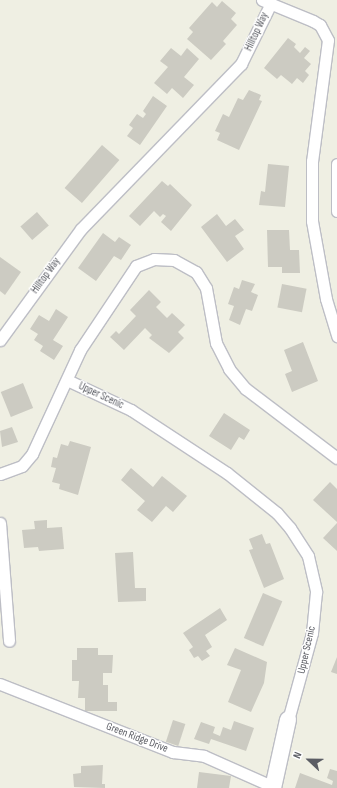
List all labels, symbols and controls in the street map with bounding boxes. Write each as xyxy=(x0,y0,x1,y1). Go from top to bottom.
street label: Hilltop Way xyxy=(242,11,272,53)
street label: Hilltop Way xyxy=(29,255,63,297)
street label: Upper Scenic xyxy=(76,380,126,412)
street label: Upper Scenic xyxy=(295,625,319,675)
street label: Green Ridge Drive xyxy=(104,720,170,756)
north arrow xyxy=(289,740,329,780)
text: N xyxy=(290,750,305,760)

